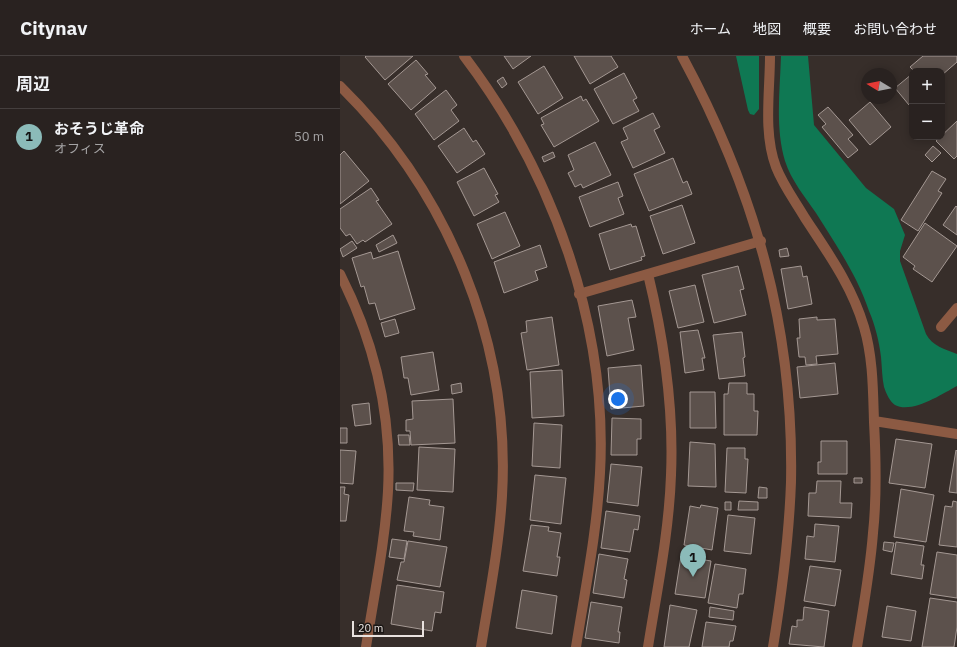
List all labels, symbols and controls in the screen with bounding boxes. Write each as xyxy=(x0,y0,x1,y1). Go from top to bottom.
text: Citynav xyxy=(20,16,87,40)
text: ホーム xyxy=(689,20,731,38)
text: 地図 xyxy=(753,20,781,38)
text: 概要 xyxy=(803,20,831,38)
text: お問い合わせ xyxy=(853,20,937,38)
north arrow xyxy=(861,68,897,104)
map controls xyxy=(909,68,945,140)
button: + xyxy=(909,68,945,104)
text: 周辺 xyxy=(16,73,50,95)
button: − xyxy=(909,104,945,140)
text: おそうじ革命 xyxy=(54,119,144,138)
text: 1 xyxy=(25,128,33,145)
text: 50 m xyxy=(294,128,324,145)
text: オフィス xyxy=(54,140,106,157)
your location xyxy=(608,389,628,409)
pin: 1 xyxy=(680,544,706,577)
scale bar xyxy=(352,619,424,638)
text: 20 m xyxy=(358,621,383,635)

